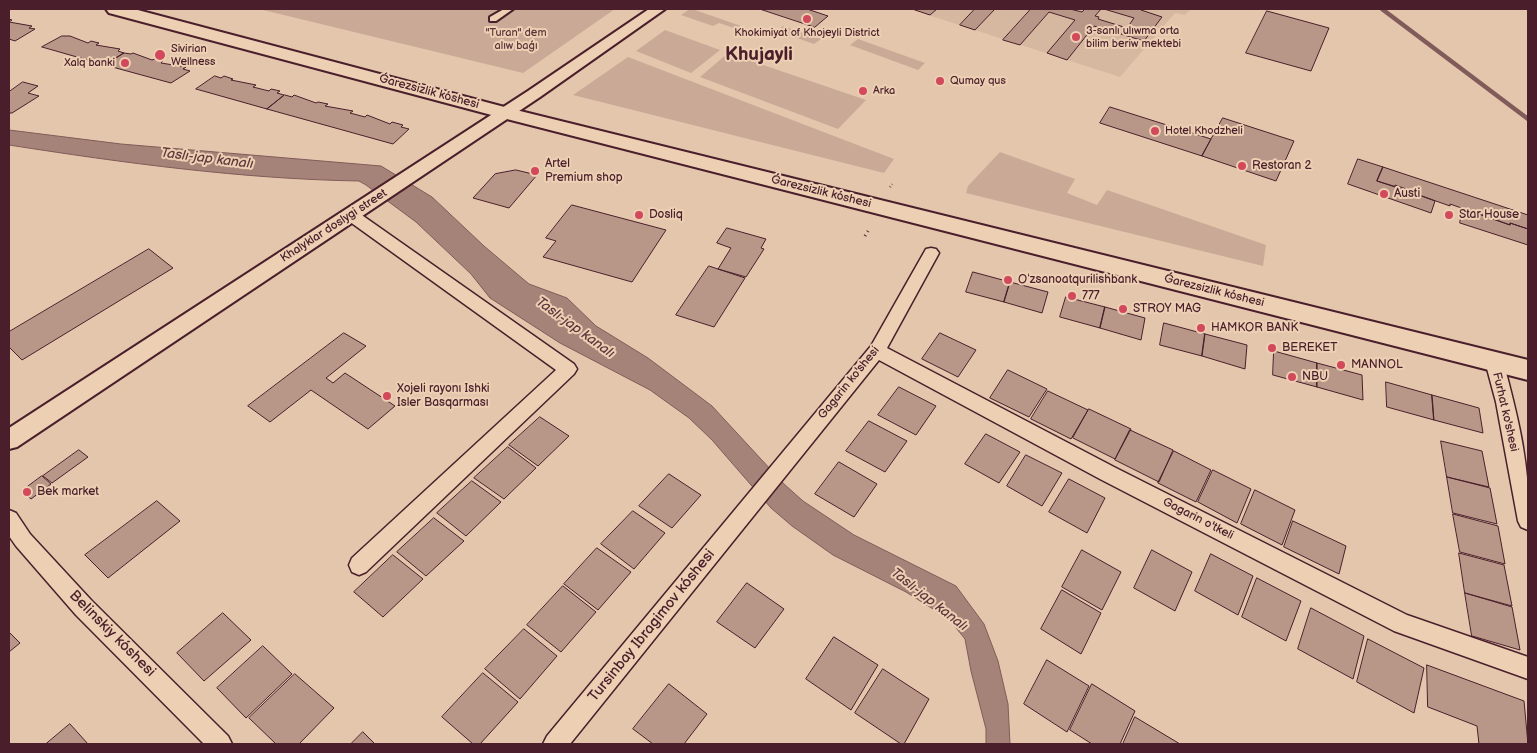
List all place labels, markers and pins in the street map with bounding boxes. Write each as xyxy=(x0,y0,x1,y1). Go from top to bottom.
marker: Khokimiyat of Khojeyli District xyxy=(801,13,813,25)
place label: 3-sanlı ulıwma orta bilim beriw mektebi xyxy=(1086,24,1181,50)
place label: Khokimiyat of Khojeyli District xyxy=(734,26,880,40)
marker: 3-sanlı ulıwma orta bilim beriw mektebi xyxy=(1070,31,1082,43)
place label: Sivirian Wellness xyxy=(171,42,215,68)
marker: Sivirian Wellness xyxy=(153,48,167,62)
place label: Xalq banki xyxy=(64,56,115,70)
marker: Xalq banki xyxy=(119,57,131,69)
place label: Qumay qus xyxy=(950,74,1006,88)
marker: Qumay qus xyxy=(934,75,946,87)
place label: Arka xyxy=(873,84,895,98)
marker: Arka xyxy=(857,85,869,97)
place label: Hotel Khodzheli xyxy=(1165,124,1243,138)
marker: Hotel Khodzheli xyxy=(1149,125,1161,137)
place label: Artel Premium shop xyxy=(545,157,623,185)
place label: Restoran 2 xyxy=(1252,159,1312,173)
marker: Restoran 2 xyxy=(1236,160,1248,172)
marker: Artel Premium shop xyxy=(529,165,541,177)
place label: Austi xyxy=(1394,187,1420,201)
marker: Austi xyxy=(1378,188,1390,200)
place label: Dosliq xyxy=(649,208,683,222)
place label: Star House xyxy=(1459,208,1519,222)
marker: Dosliq xyxy=(633,209,645,221)
marker: Star House xyxy=(1443,209,1455,221)
place label: Oʻzsanoatqurilishbank xyxy=(1018,273,1137,287)
marker: Oʻzsanoatqurilishbank xyxy=(1002,274,1014,286)
place label: 777 xyxy=(1082,289,1100,303)
marker: 777 xyxy=(1066,290,1078,302)
place label: STROY MAG xyxy=(1133,302,1201,316)
marker: STROY MAG xyxy=(1117,303,1129,315)
place label: HAMKOR BANK xyxy=(1211,321,1298,335)
marker: HAMKOR BANK xyxy=(1195,322,1207,334)
place label: BEREKET xyxy=(1282,341,1337,355)
marker: BEREKET xyxy=(1266,342,1278,354)
place label: MANNOL xyxy=(1351,358,1403,372)
marker: MANNOL xyxy=(1335,359,1347,371)
place label: NBU xyxy=(1302,370,1328,384)
marker: NBU xyxy=(1286,371,1298,383)
place label: Xojeli rayonı Ishki Isler Basqarması xyxy=(397,382,490,410)
marker: Xojeli rayonı Ishki Isler Basqarması xyxy=(381,390,393,402)
place label: Bek market xyxy=(37,485,99,499)
marker: Bek market xyxy=(21,486,33,498)

